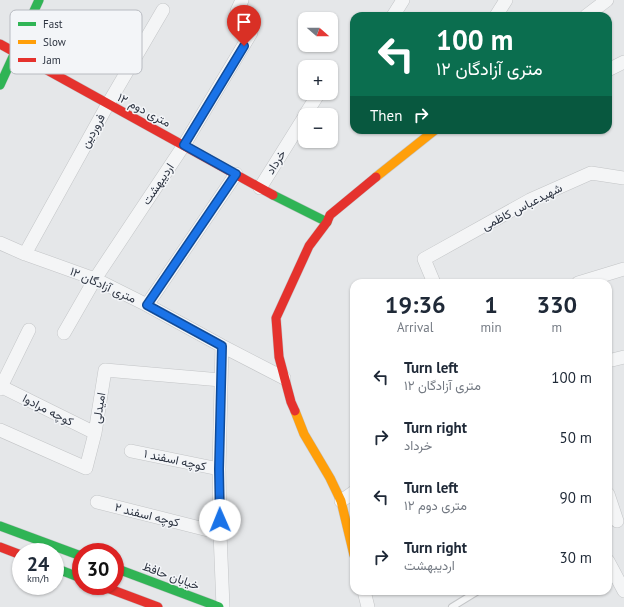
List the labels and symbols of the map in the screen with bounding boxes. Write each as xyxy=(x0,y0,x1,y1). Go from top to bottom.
pin xyxy=(227,5,261,46)
legend xyxy=(10,10,142,74)
north arrow xyxy=(298,12,338,52)
text: Fast xyxy=(43,17,63,31)
text: Slow xyxy=(43,35,66,49)
text: Jam xyxy=(42,53,61,67)
street label: ۱۲ متری دوم xyxy=(115,89,173,131)
street label: فروردین xyxy=(77,111,109,151)
street label: خرداد xyxy=(262,147,290,177)
street label: اردیبهشت xyxy=(138,160,178,208)
street label: شهیدعباس کاظمی xyxy=(479,180,565,234)
street label: ۱۲ متری آزادگان xyxy=(67,263,139,307)
street label: کوچه مرادوا xyxy=(20,390,76,430)
street label: امیدلی xyxy=(89,391,109,425)
street label: کوچه اسفند ۱ xyxy=(142,446,208,474)
street label: کوچه اسفند ۲ xyxy=(113,499,181,531)
position arrow xyxy=(199,499,241,541)
speed limit sign: 30 xyxy=(72,543,124,595)
street label: خیابان حافظ xyxy=(141,558,202,593)

